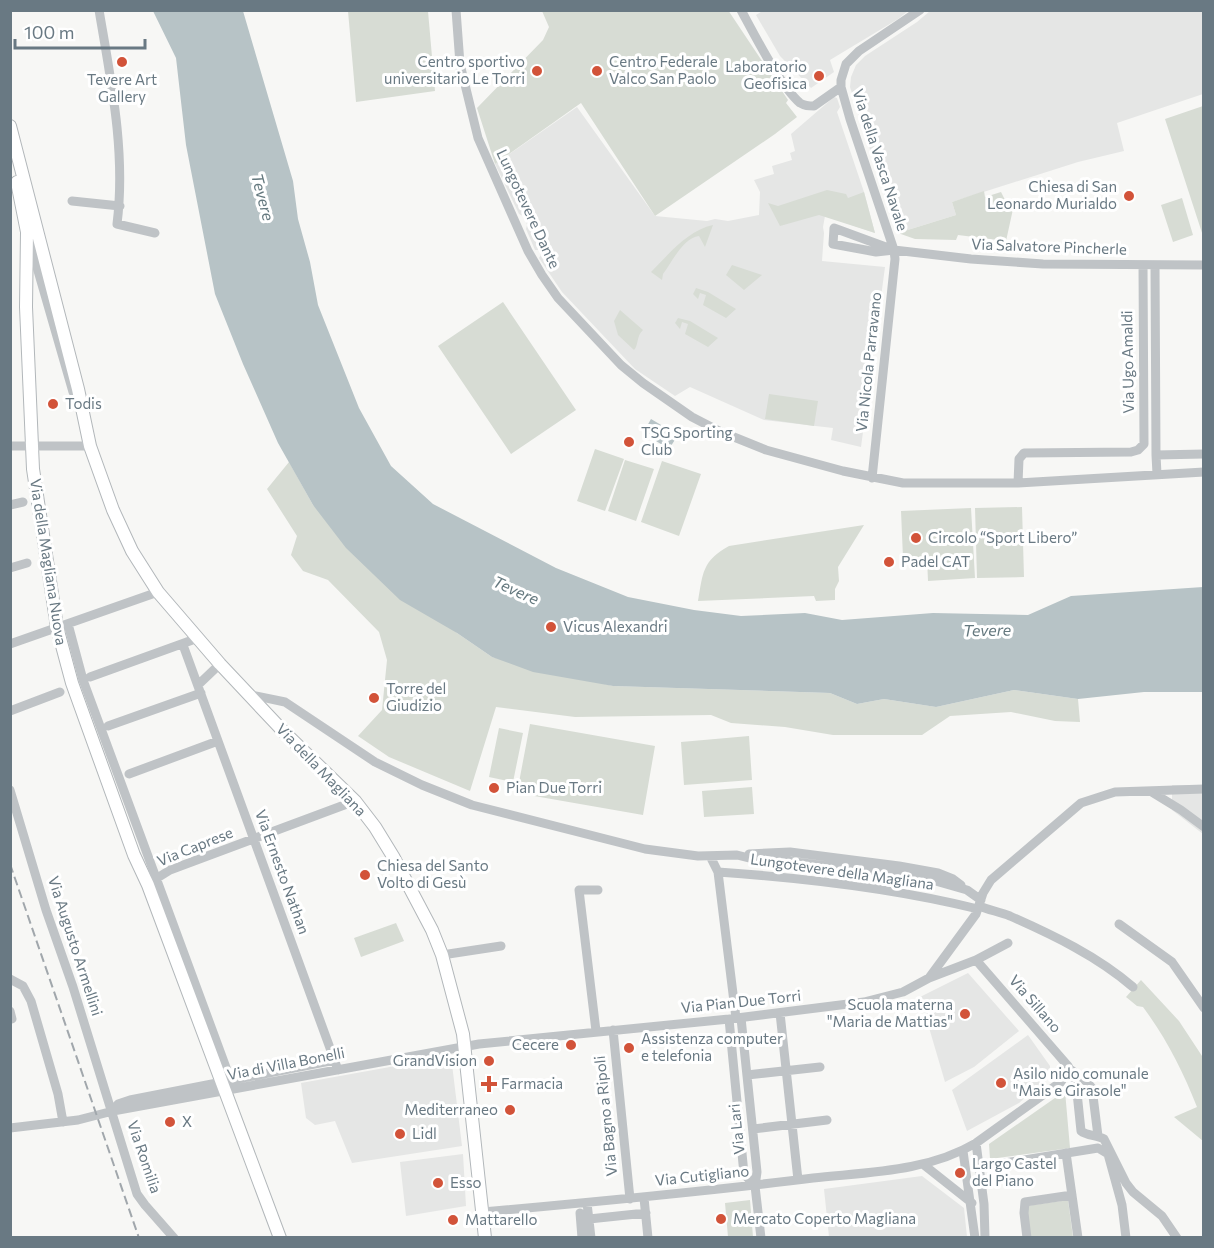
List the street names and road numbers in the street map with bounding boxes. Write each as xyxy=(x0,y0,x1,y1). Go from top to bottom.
street label: Via della Vasca Navale xyxy=(849,86,912,233)
street label: Lungotevere Dante xyxy=(493,146,564,271)
street label: Via Salvatore Pincherle xyxy=(971,234,1127,258)
street label: Via Nicola Parravano xyxy=(852,291,884,433)
street label: Via Ugo Amaldi xyxy=(1117,310,1137,414)
street label: Via della Magliana Nuova xyxy=(27,477,71,647)
street label: Via della Magliana xyxy=(273,719,371,819)
street label: Via Ernesto Nathan xyxy=(252,807,314,936)
street label: Via Caprese xyxy=(154,823,235,869)
street label: Lungotevere della Magliana xyxy=(749,849,935,893)
street label: Via Augusto Armellini xyxy=(45,874,107,1018)
street label: Via Sillano xyxy=(1006,971,1066,1036)
street label: Via Pian Due Torri xyxy=(680,986,802,1016)
street label: Via di Villa Bonelli xyxy=(225,1043,346,1083)
street label: Via Bagno a Ripoli xyxy=(590,1055,620,1177)
street label: Via Lari xyxy=(724,1103,748,1155)
street label: Via Romilia xyxy=(124,1118,166,1195)
street label: Via Cutigliano xyxy=(654,1161,750,1189)

